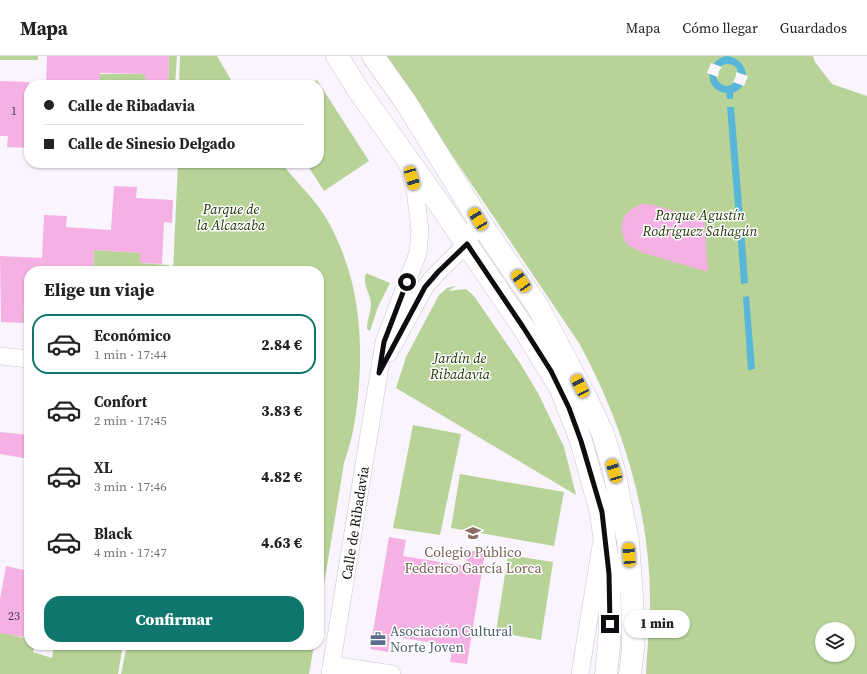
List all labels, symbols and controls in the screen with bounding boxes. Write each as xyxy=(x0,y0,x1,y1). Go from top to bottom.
text: Mapa xyxy=(20,15,68,41)
text: Mapa xyxy=(626,18,660,38)
text: Cómo llegar xyxy=(682,18,758,38)
text: Guardados xyxy=(780,18,847,38)
text: Calle de Ribadavia xyxy=(68,95,195,116)
house number: 1 xyxy=(11,103,17,119)
text: Calle de Sinesio Delgado xyxy=(68,133,235,154)
car xyxy=(403,165,421,191)
park label: Parque de la Alcazaba xyxy=(197,199,266,235)
park label: Parque Agustín Rodríguez Sahagún xyxy=(641,205,758,241)
car xyxy=(467,206,489,232)
car xyxy=(509,268,533,294)
route start xyxy=(398,273,416,291)
text: Elige un viaje xyxy=(44,277,154,302)
text: Económico xyxy=(94,325,171,346)
icon: car xyxy=(46,326,82,362)
text: 2.84 € xyxy=(261,334,302,355)
text: 1 min · 17:44 xyxy=(94,346,167,363)
park label: Jardín de Ribadavia xyxy=(429,348,491,384)
car xyxy=(569,373,591,399)
text: Confort xyxy=(94,391,147,412)
icon: car xyxy=(46,392,82,428)
text: 3.83 € xyxy=(261,400,302,421)
text: 2 min · 17:45 xyxy=(94,412,167,429)
text: XL xyxy=(94,457,113,478)
icon: car xyxy=(46,458,82,494)
car xyxy=(605,458,623,484)
street label: Calle de Ribadavia xyxy=(336,464,374,581)
text: 4.82 € xyxy=(261,466,302,487)
text: 3 min · 17:46 xyxy=(94,478,167,495)
text: Black xyxy=(94,523,133,544)
icon: car xyxy=(46,524,82,560)
school or university icon: Colegio Público Federico García Lorca xyxy=(464,524,482,542)
text: 4.63 € xyxy=(261,532,302,553)
place label: Colegio Público Federico García Lorca xyxy=(404,542,542,578)
car xyxy=(622,543,636,567)
text: 4 min · 17:47 xyxy=(94,544,167,561)
button: Confirmar xyxy=(44,596,304,642)
house number: 23 xyxy=(8,608,20,624)
callout: 1 min xyxy=(624,610,690,638)
route end xyxy=(601,615,619,633)
text: 1 min xyxy=(640,615,674,632)
place label: Asociación Cultural Norte Joven xyxy=(390,621,512,657)
map controls xyxy=(815,622,855,662)
button: layers xyxy=(815,622,855,662)
office icon: Asociación Cultural Norte Joven xyxy=(369,630,387,648)

